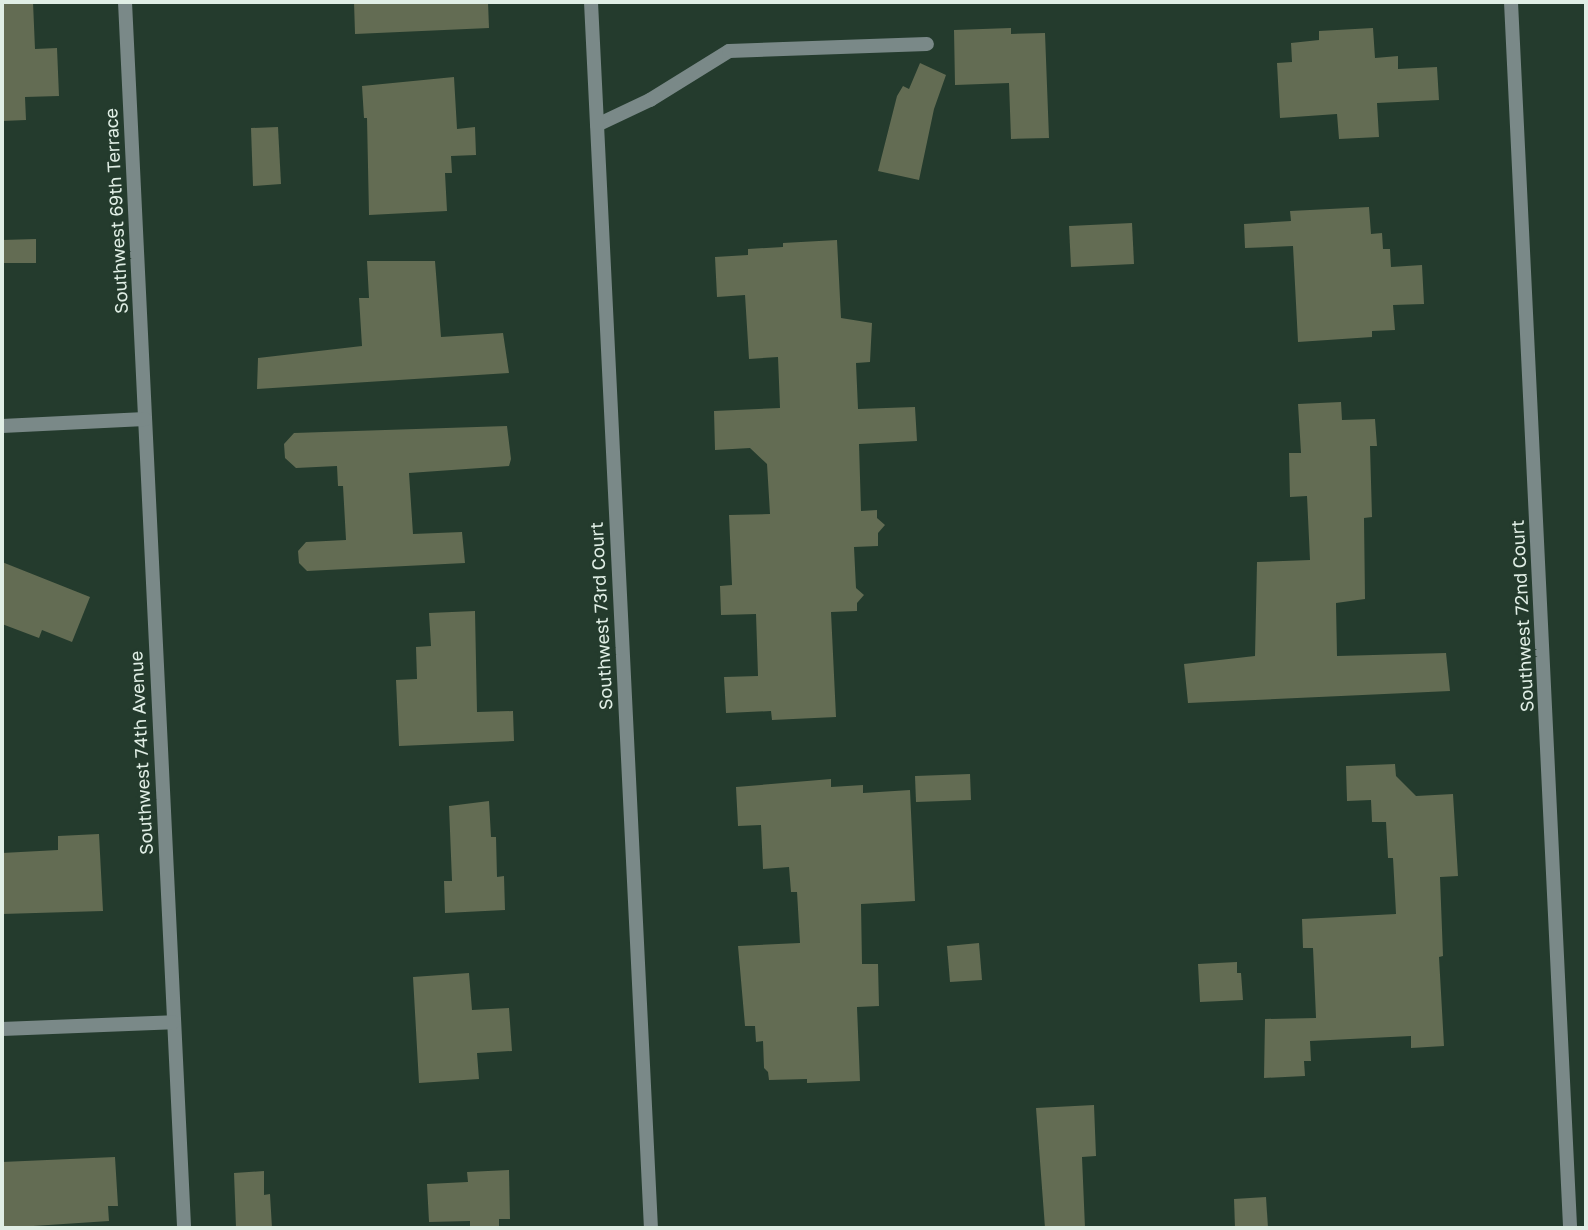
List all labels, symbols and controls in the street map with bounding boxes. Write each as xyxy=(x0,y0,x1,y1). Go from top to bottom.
street label: Southwest 69th Terrace xyxy=(100,107,132,315)
street label: Southwest 72nd Court xyxy=(1506,519,1538,713)
street label: Southwest 73rd Court xyxy=(585,521,617,711)
street label: Southwest 74th Avenue xyxy=(125,650,157,856)

